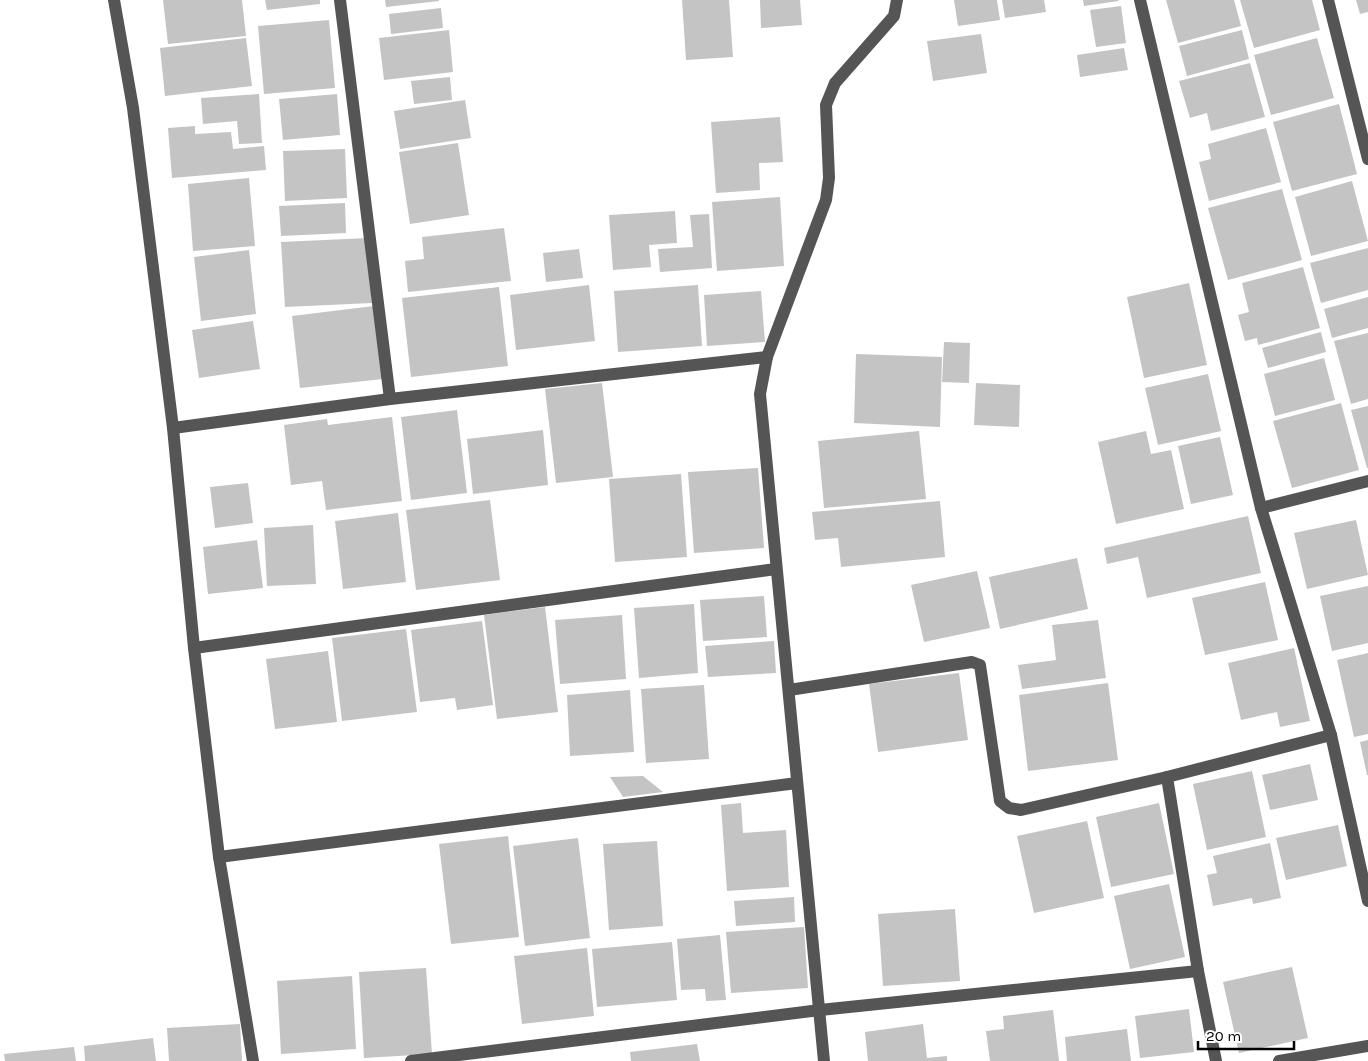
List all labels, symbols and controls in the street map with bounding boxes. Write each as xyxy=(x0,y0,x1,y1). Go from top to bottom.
scale bar xyxy=(1198,1018,1294,1050)
text: 20 m xyxy=(1206,1027,1241,1045)

